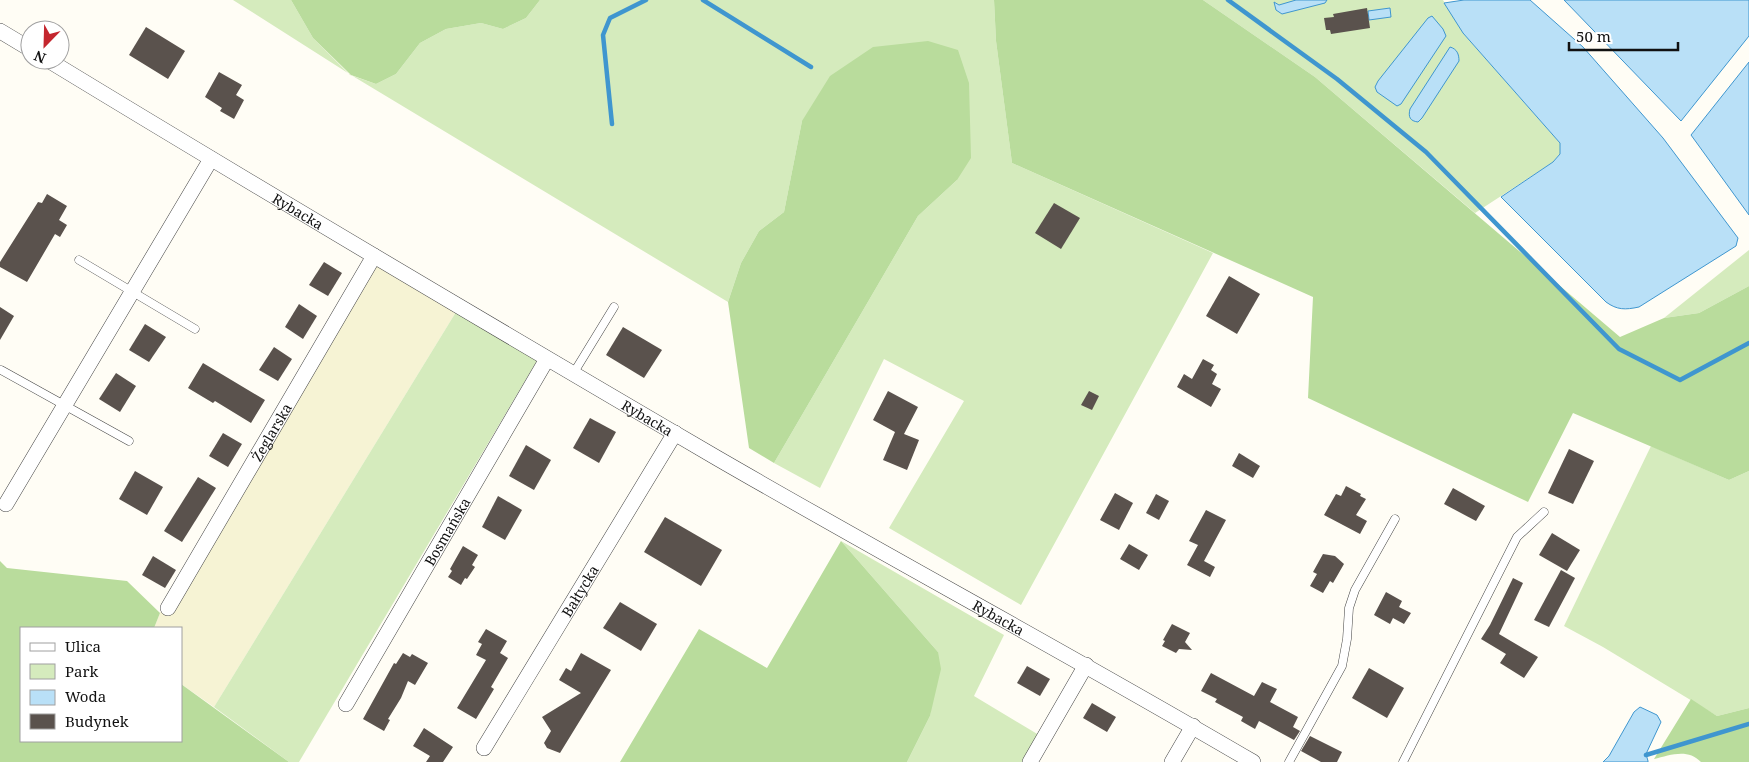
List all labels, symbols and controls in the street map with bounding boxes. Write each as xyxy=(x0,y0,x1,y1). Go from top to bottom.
north arrow xyxy=(20,20,70,70)
scale bar xyxy=(1569,20,1678,52)
text: 50 m xyxy=(1576,26,1611,46)
text: N xyxy=(31,47,49,68)
street label: Rybacka xyxy=(269,188,327,233)
street label: Rybacka xyxy=(618,395,677,440)
street label: Żeglarska xyxy=(247,399,296,465)
street label: Bosmańska xyxy=(419,493,474,569)
street label: Bałtycka xyxy=(556,561,602,620)
street label: Rybacka xyxy=(970,595,1028,639)
legend xyxy=(20,627,182,742)
text: Ulica xyxy=(65,636,101,656)
text: Park xyxy=(65,661,99,681)
text: Woda xyxy=(65,686,106,706)
text: Budynek xyxy=(65,711,129,731)

